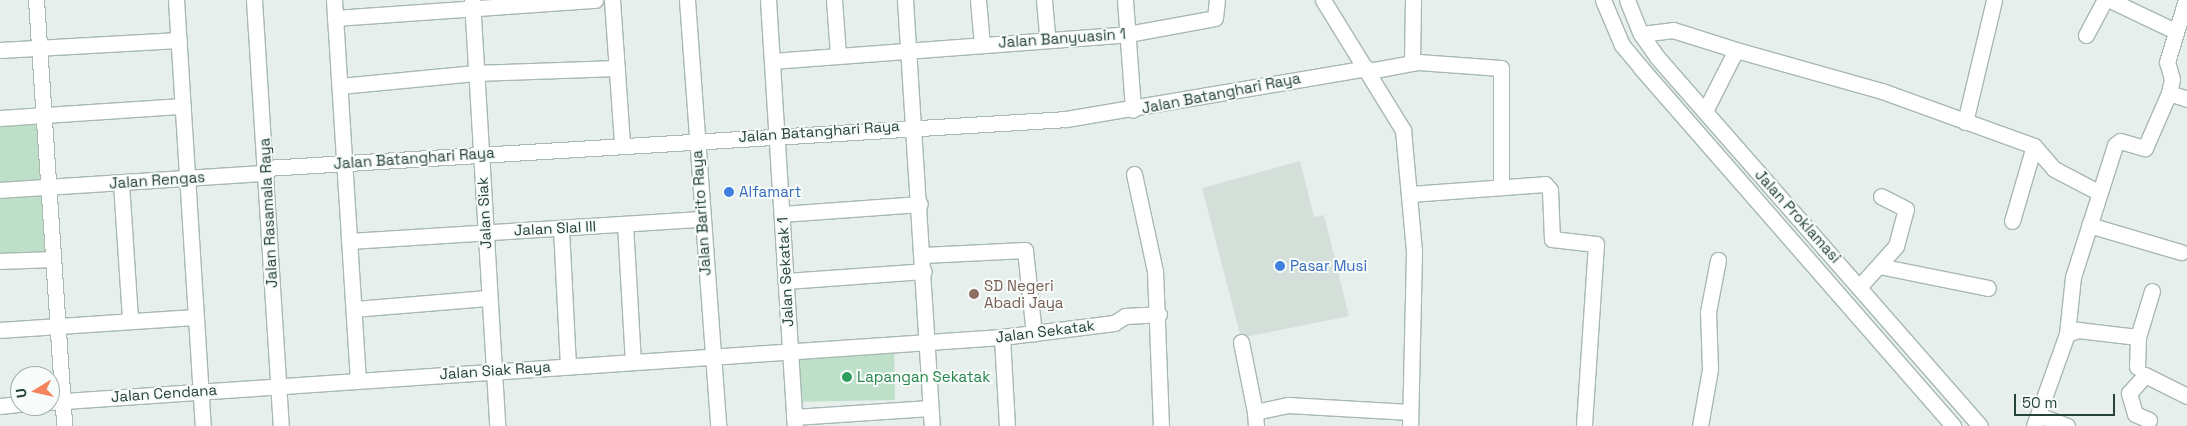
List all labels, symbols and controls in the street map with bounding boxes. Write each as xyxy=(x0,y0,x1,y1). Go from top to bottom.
street label: Jalan Banyuasin 1 xyxy=(998,25,1126,51)
street label: Jalan Batanghari Raya xyxy=(1140,69,1302,117)
street label: Jalan Batanghari Raya xyxy=(738,116,900,146)
street label: Jalan Rasamala Raya xyxy=(255,137,281,289)
street label: Jalan Batanghari Raya xyxy=(333,143,495,173)
street label: Jalan Barito Raya xyxy=(688,150,714,276)
street label: Jalan Proklamasi xyxy=(1751,166,1845,266)
street label: Jalan Rengas xyxy=(108,168,206,192)
street label: Jalan Siak xyxy=(473,177,495,249)
place label: Alfamart xyxy=(739,183,801,201)
marker: Alfamart xyxy=(723,186,735,198)
street label: Jalan Sekatak 1 xyxy=(773,216,797,328)
street label: Jalan Slal III xyxy=(513,217,597,239)
place label: Pasar Musi xyxy=(1290,257,1367,275)
marker: Pasar Musi xyxy=(1274,260,1286,272)
place label: SD Negeri Abadi Jaya xyxy=(984,276,1063,311)
marker: SD Negeri Abadi Jaya xyxy=(968,288,980,300)
street label: Jalan Sekatak xyxy=(994,316,1096,346)
street label: Jalan Siak Raya xyxy=(439,357,551,383)
north arrow xyxy=(10,366,60,416)
place label: Lapangan Sekatak xyxy=(857,368,990,386)
marker: Lapangan Sekatak xyxy=(841,371,853,383)
street label: Jalan Cendana xyxy=(110,380,218,406)
scale bar xyxy=(2017,384,2118,416)
text: U xyxy=(12,387,31,399)
text: 50 m xyxy=(2022,393,2057,412)

